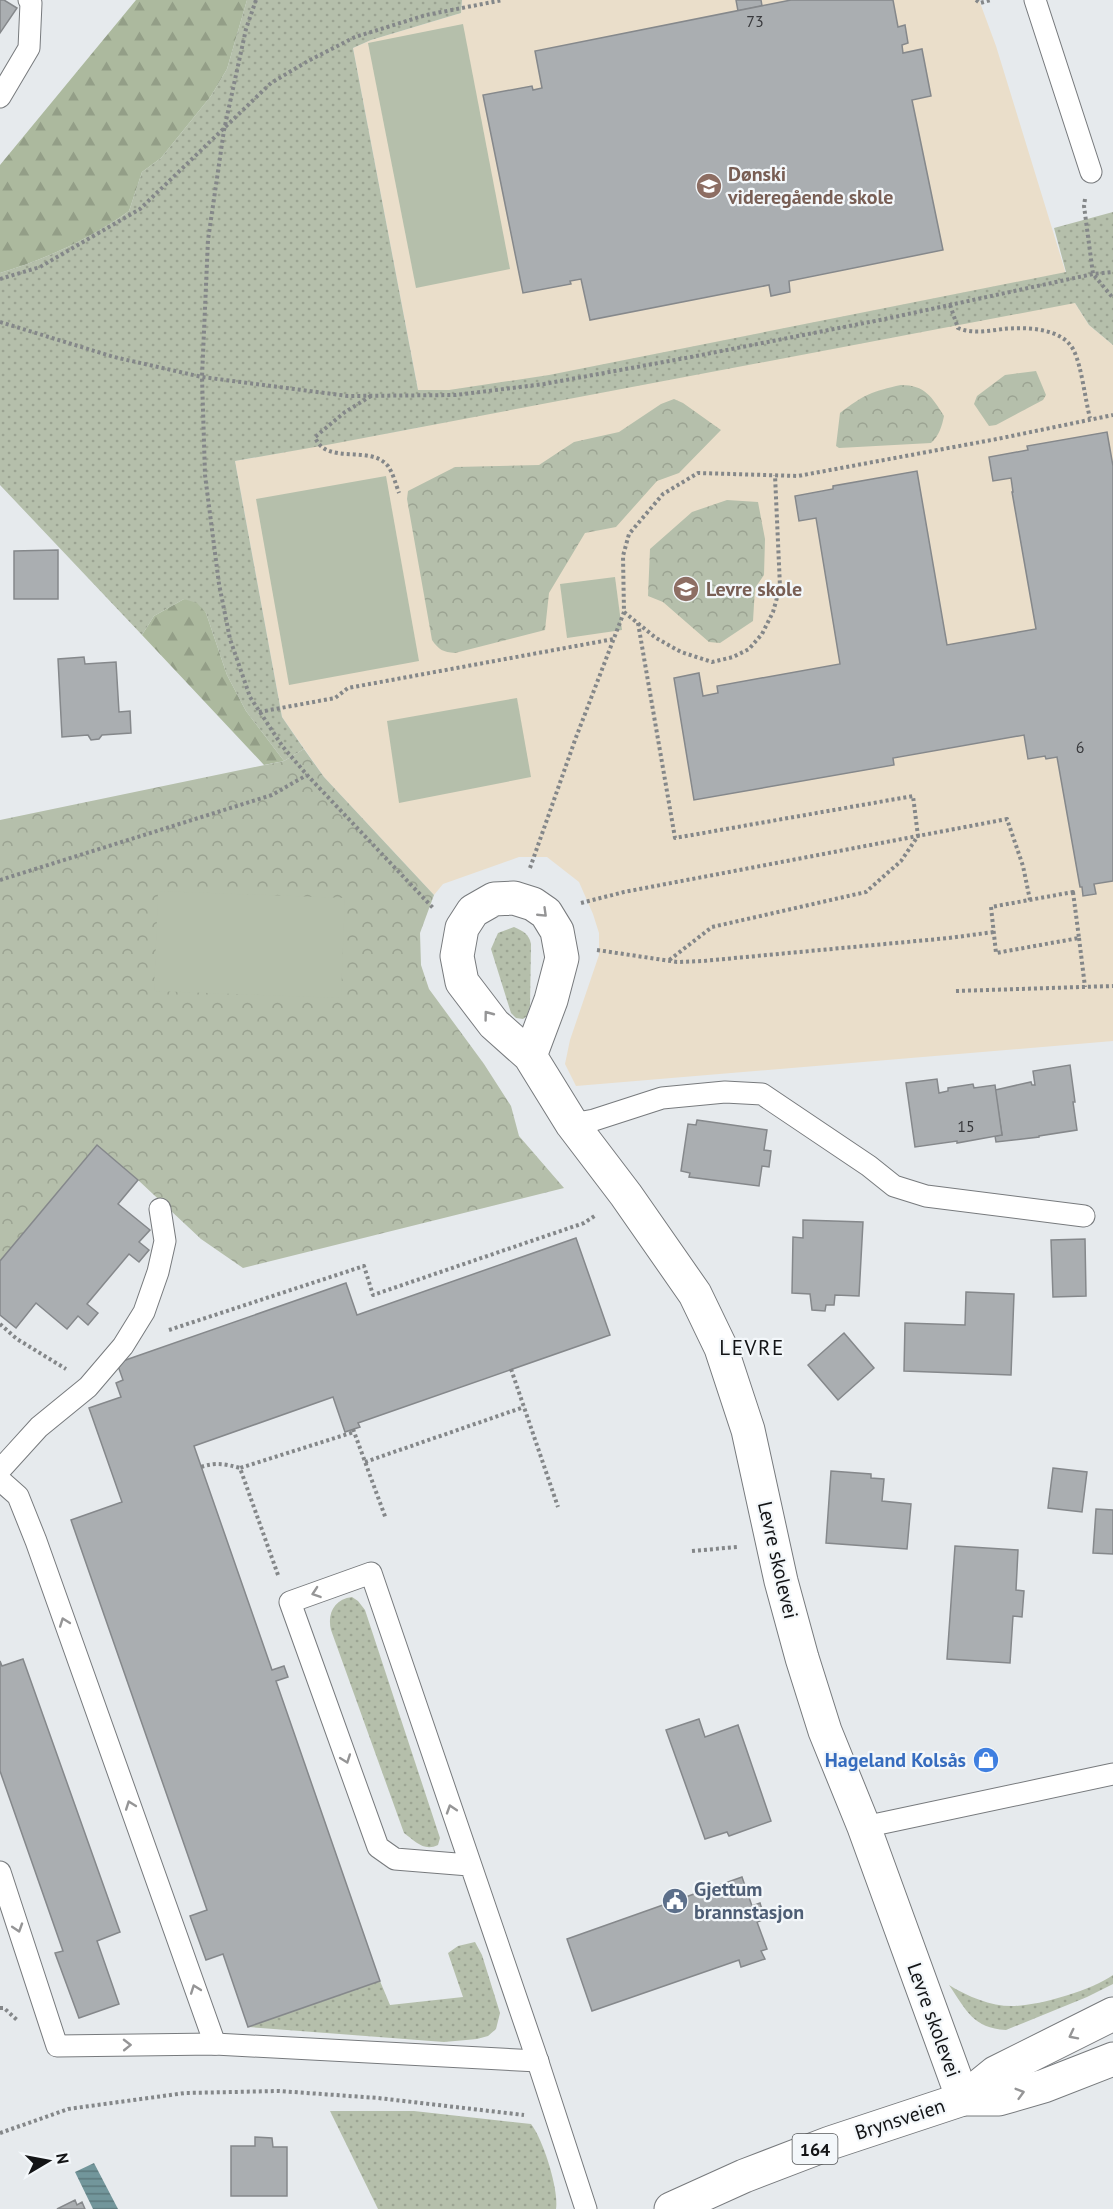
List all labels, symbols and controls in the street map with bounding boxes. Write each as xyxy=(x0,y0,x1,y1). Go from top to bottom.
house number: 73 xyxy=(746,11,764,31)
place label: Dønski videregående skole xyxy=(727,161,893,210)
school or university icon: Dønski videregående skole xyxy=(694,171,724,201)
school or university icon: Levre skole xyxy=(671,574,701,604)
place label: Levre skole xyxy=(706,576,802,602)
house number: 6 xyxy=(1076,737,1084,757)
one-way arrow xyxy=(535,905,546,916)
one-way arrow xyxy=(484,1011,495,1022)
house number: 15 xyxy=(957,1116,975,1136)
district label: LEVRE xyxy=(719,1334,785,1361)
street label: Levre skolevei xyxy=(752,1499,804,1621)
one-way arrow xyxy=(311,1585,322,1598)
one-way arrow xyxy=(59,1617,72,1627)
shop icon: Hageland Kolsås xyxy=(971,1745,1001,1775)
place label: Hageland Kolsås xyxy=(825,1747,966,1773)
one-way arrow xyxy=(339,1753,352,1764)
one-way arrow xyxy=(124,1800,137,1811)
one-way arrow xyxy=(446,1804,458,1815)
place label: Gjettum brannstasjon xyxy=(694,1876,804,1925)
public building icon: Gjettum brannstasjon xyxy=(660,1886,690,1916)
one-way arrow xyxy=(11,1922,23,1933)
street label: Levre skolevei xyxy=(901,1959,967,2081)
one-way arrow xyxy=(190,1984,203,1995)
one-way arrow xyxy=(1069,2028,1080,2039)
one-way arrow xyxy=(122,2039,131,2051)
one-way arrow xyxy=(1014,2088,1025,2100)
street label: Brynsveien xyxy=(852,2092,948,2146)
north arrow xyxy=(18,2131,78,2191)
road number: 164 xyxy=(792,2134,838,2164)
text: N xyxy=(52,2151,74,2165)

